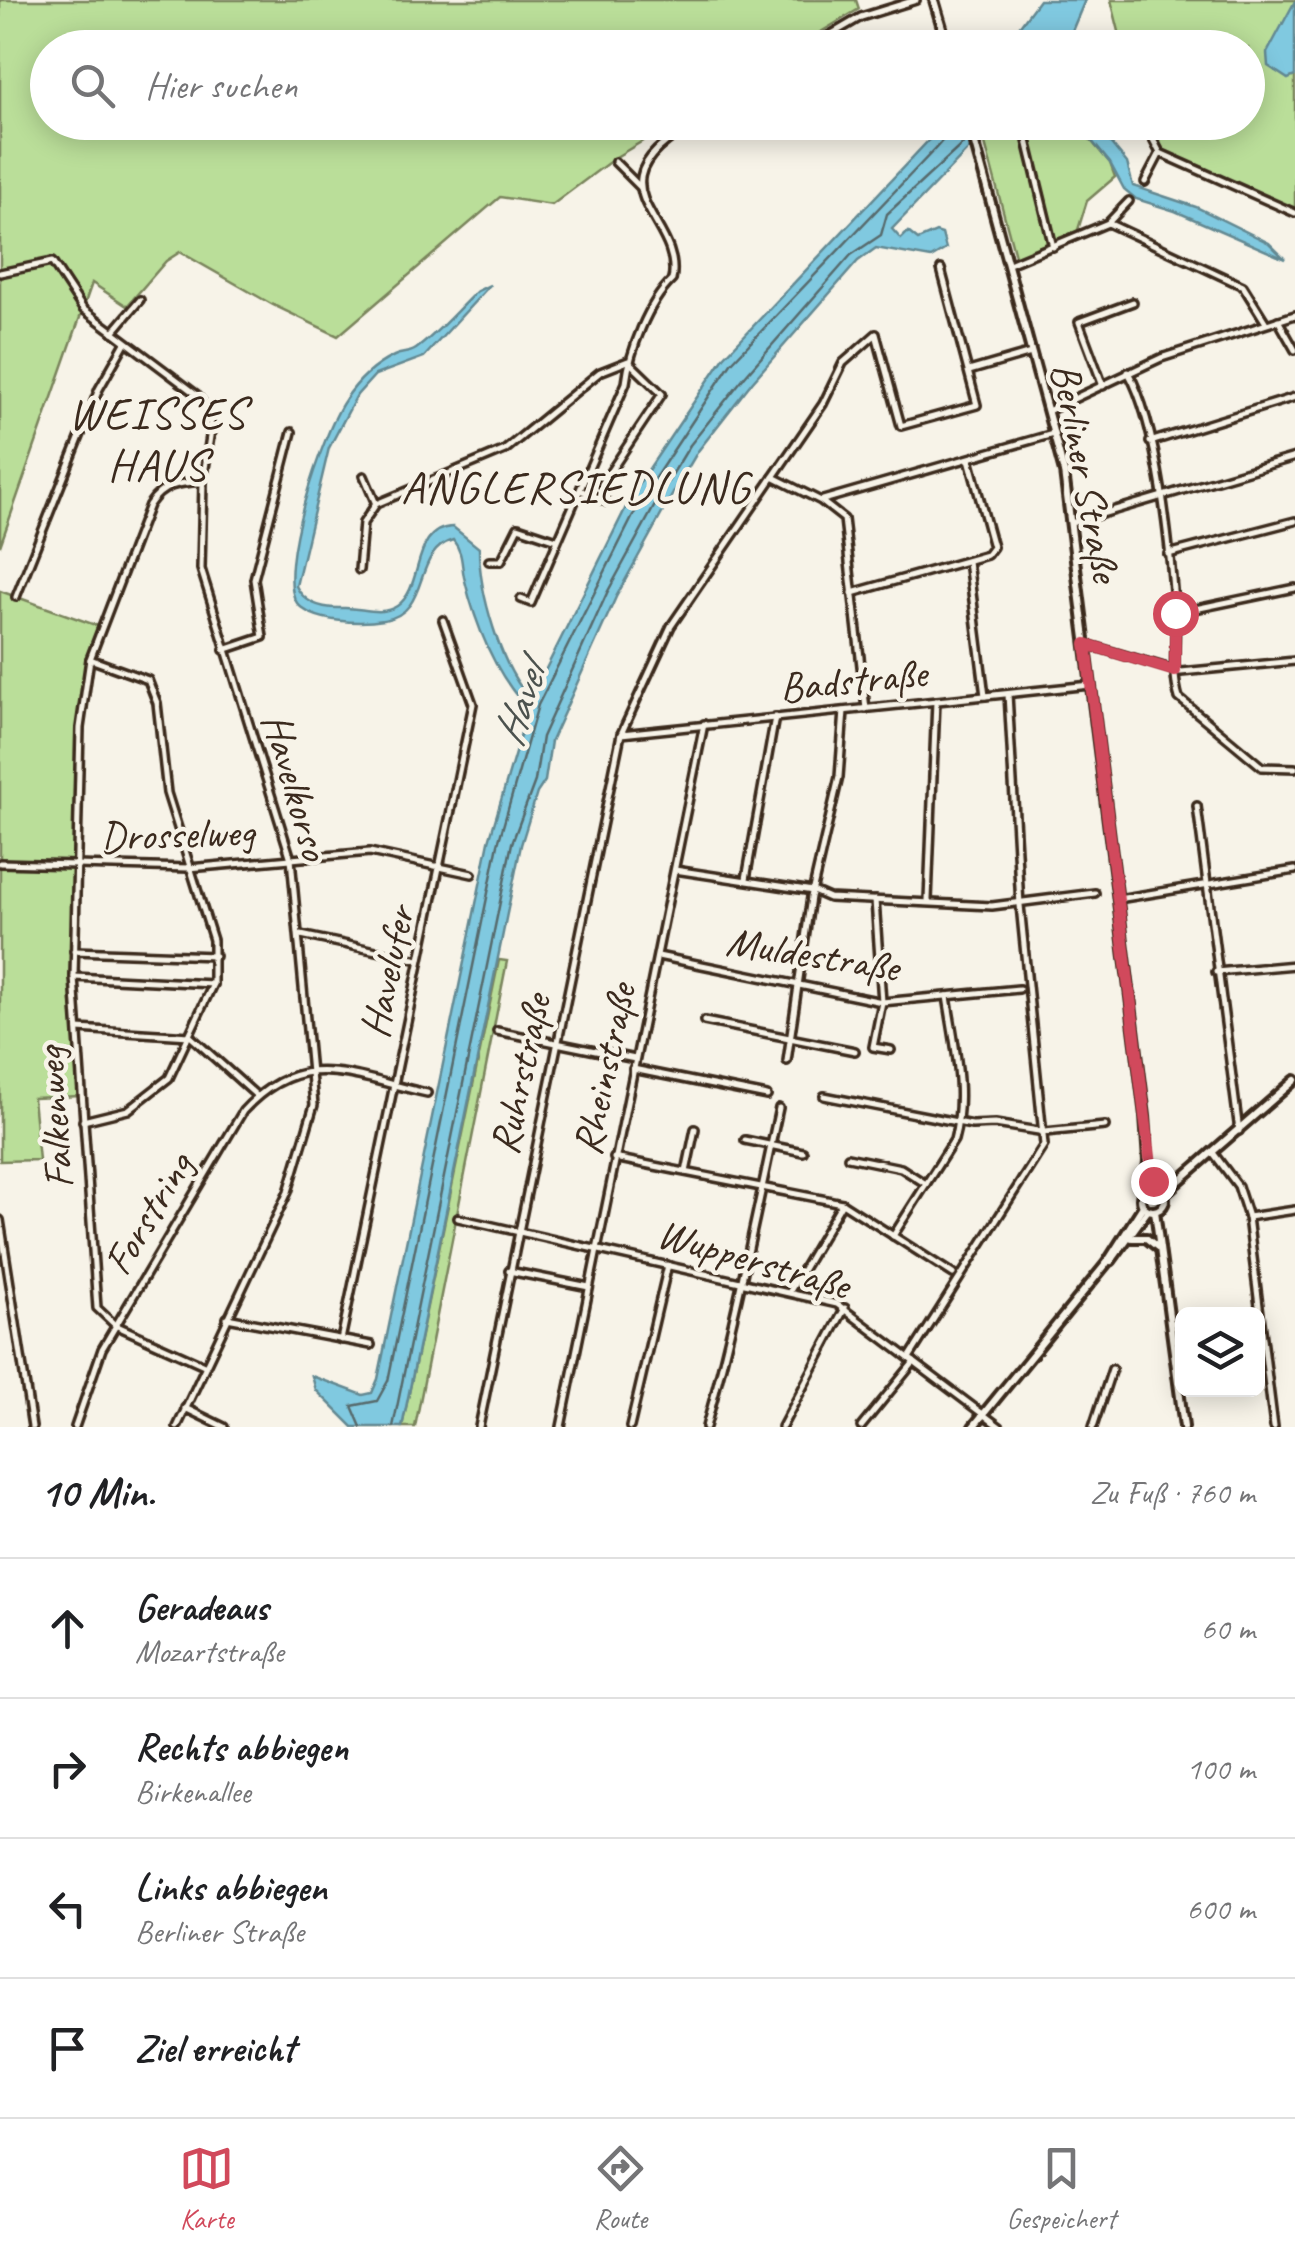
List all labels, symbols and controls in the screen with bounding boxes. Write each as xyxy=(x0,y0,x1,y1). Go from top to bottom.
search box xyxy=(30,30,1265,140)
icon: search xyxy=(65,58,120,113)
text: Hier suchen xyxy=(145,62,297,109)
street label: Berliner Straße xyxy=(1038,358,1133,589)
district label: WEISSES HAUS xyxy=(69,385,253,494)
district label: ANGLERSIEDLUNG xyxy=(401,459,754,516)
route start xyxy=(1153,591,1199,637)
water label: Havel xyxy=(479,644,564,753)
street label: Badstraße xyxy=(777,646,932,715)
street label: Havelkorso xyxy=(249,707,342,868)
street label: Drosselweg xyxy=(99,805,257,864)
street label: Havelufer xyxy=(348,898,428,1043)
street label: Muldestraße xyxy=(723,915,906,995)
street label: Rheinstraße xyxy=(561,976,649,1160)
street label: Ruhrstraße xyxy=(478,986,564,1159)
street label: Falkenweg xyxy=(23,1042,86,1190)
street label: Forstring xyxy=(91,1141,206,1285)
route end xyxy=(1131,1159,1177,1205)
street label: Wupperstraße xyxy=(651,1207,859,1313)
map controls xyxy=(1175,1307,1265,1397)
button: layers xyxy=(1175,1307,1265,1397)
text: 10 Min. xyxy=(40,1466,155,1519)
text: Zu Fuß · 760 m xyxy=(1090,1472,1255,1513)
text: Geradeaus xyxy=(135,1584,268,1631)
icon: ahead xyxy=(40,1601,95,1656)
text: 60 m xyxy=(1201,1608,1255,1649)
text: Mozartstraße xyxy=(135,1631,284,1672)
text: Rechts abbiegen xyxy=(135,1724,348,1771)
icon: right xyxy=(40,1741,95,1796)
text: 100 m xyxy=(1186,1748,1255,1789)
text: Birkenallee xyxy=(135,1771,251,1812)
text: Links abbiegen xyxy=(135,1864,327,1911)
icon: left xyxy=(40,1881,95,1936)
text: 600 m xyxy=(1186,1888,1255,1929)
text: Berliner Straße xyxy=(135,1911,304,1952)
icon: arrive xyxy=(40,2021,95,2076)
text: Ziel erreicht xyxy=(135,2025,295,2072)
tab: Karte xyxy=(179,2141,234,2236)
tab: Route xyxy=(593,2141,648,2236)
tab: Gespeichert xyxy=(1007,2141,1116,2236)

